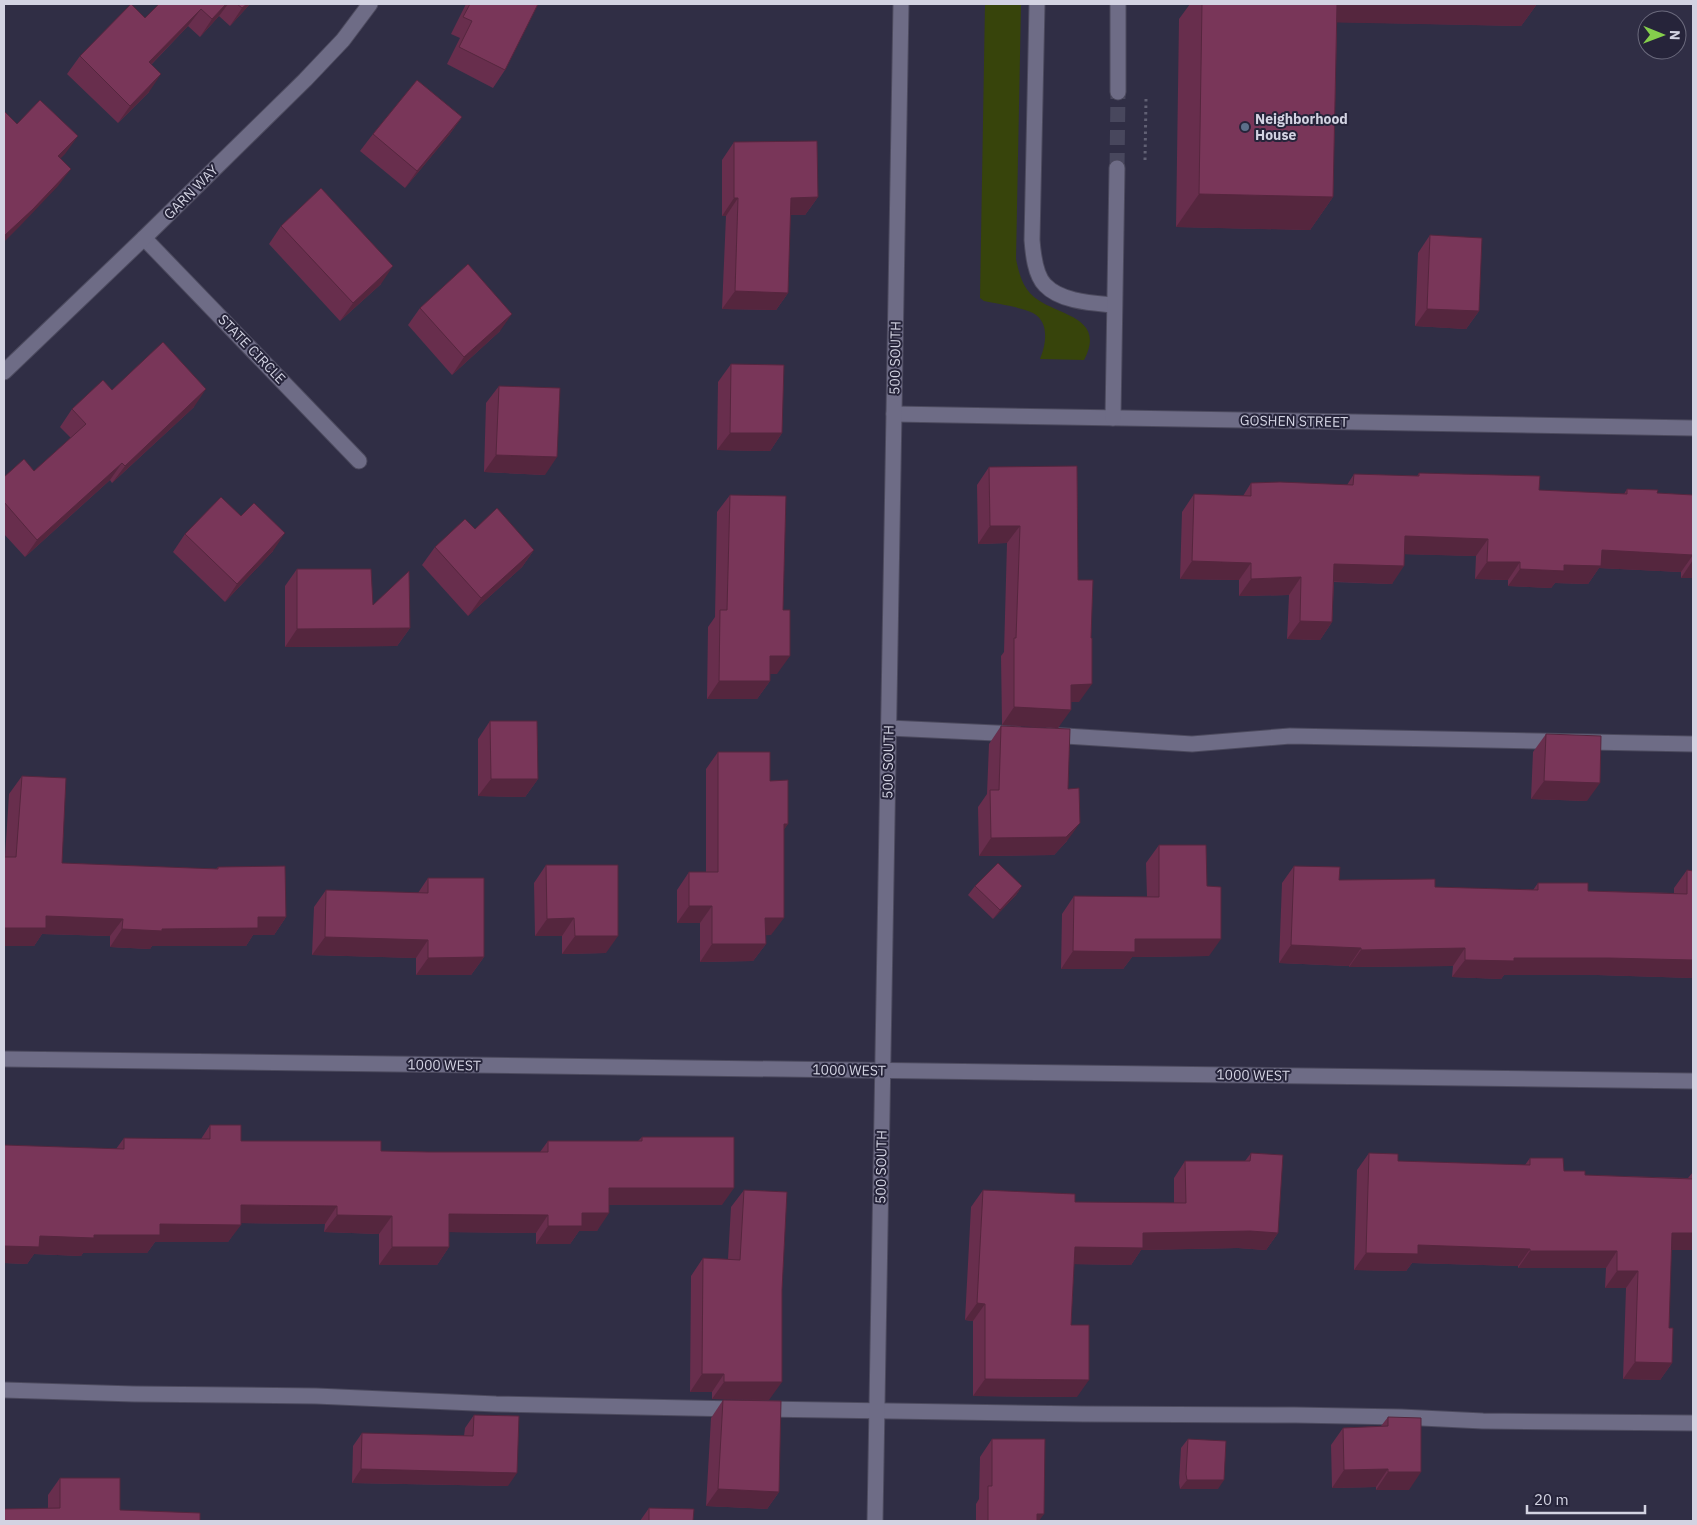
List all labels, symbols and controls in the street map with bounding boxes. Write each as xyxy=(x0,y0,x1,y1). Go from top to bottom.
north arrow xyxy=(1637,10,1687,60)
text: N xyxy=(1666,30,1684,40)
place label: Neighborhood House xyxy=(1255,110,1348,144)
marker: Neighborhood House xyxy=(1239,121,1251,133)
street label: GARN WAY xyxy=(160,160,223,223)
street label: STATE CIRCLE xyxy=(214,311,290,387)
street label: 500 SOUTH xyxy=(885,321,905,395)
street label: GOSHEN STREET xyxy=(1240,411,1348,431)
street label: 500 SOUTH xyxy=(878,725,898,799)
street label: 1000 WEST xyxy=(407,1055,481,1075)
street label: 1000 WEST xyxy=(812,1060,886,1080)
street label: 1000 WEST xyxy=(1216,1065,1290,1085)
street label: 500 SOUTH xyxy=(871,1130,891,1204)
scale bar xyxy=(1527,1482,1644,1514)
text: 20 m xyxy=(1534,1490,1569,1509)

